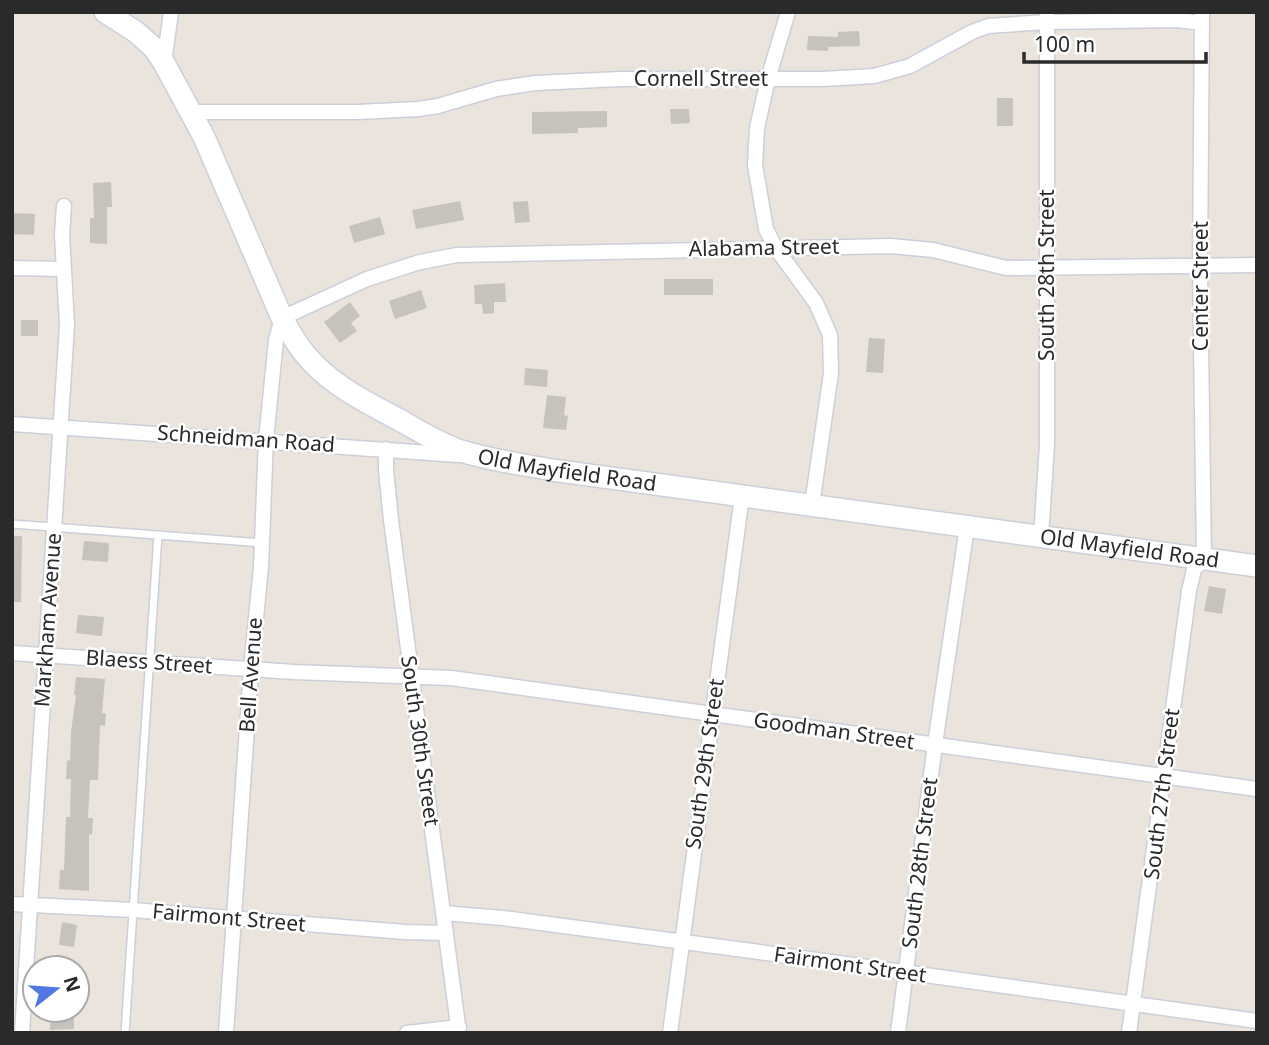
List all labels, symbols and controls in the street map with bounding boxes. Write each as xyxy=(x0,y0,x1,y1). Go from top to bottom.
scale bar xyxy=(1024,21,1206,65)
text: 100 m xyxy=(1034,30,1095,58)
street label: Cornell Street xyxy=(634,64,769,92)
street label: South 28th Street xyxy=(1032,189,1060,361)
street label: Center Street xyxy=(1186,220,1214,351)
street label: Alabama Street xyxy=(688,232,840,262)
street label: Schneidman Road xyxy=(156,418,336,458)
street label: Old Mayfield Road xyxy=(475,441,658,497)
street label: Old Mayfield Road xyxy=(1038,522,1221,574)
street label: Markham Avenue xyxy=(27,532,67,708)
street label: Bell Avenue xyxy=(232,616,268,734)
street label: Blaess Street xyxy=(85,643,214,679)
street label: South 30th Street xyxy=(395,654,447,828)
street label: South 29th Street xyxy=(678,676,730,851)
street label: Goodman Street xyxy=(752,705,917,755)
street label: South 27th Street xyxy=(1137,706,1185,881)
street label: South 28th Street xyxy=(895,775,943,950)
street label: Fairmont Street xyxy=(151,896,307,938)
street label: Fairmont Street xyxy=(772,939,929,989)
north arrow xyxy=(21,954,91,1024)
text: N xyxy=(58,973,87,995)

